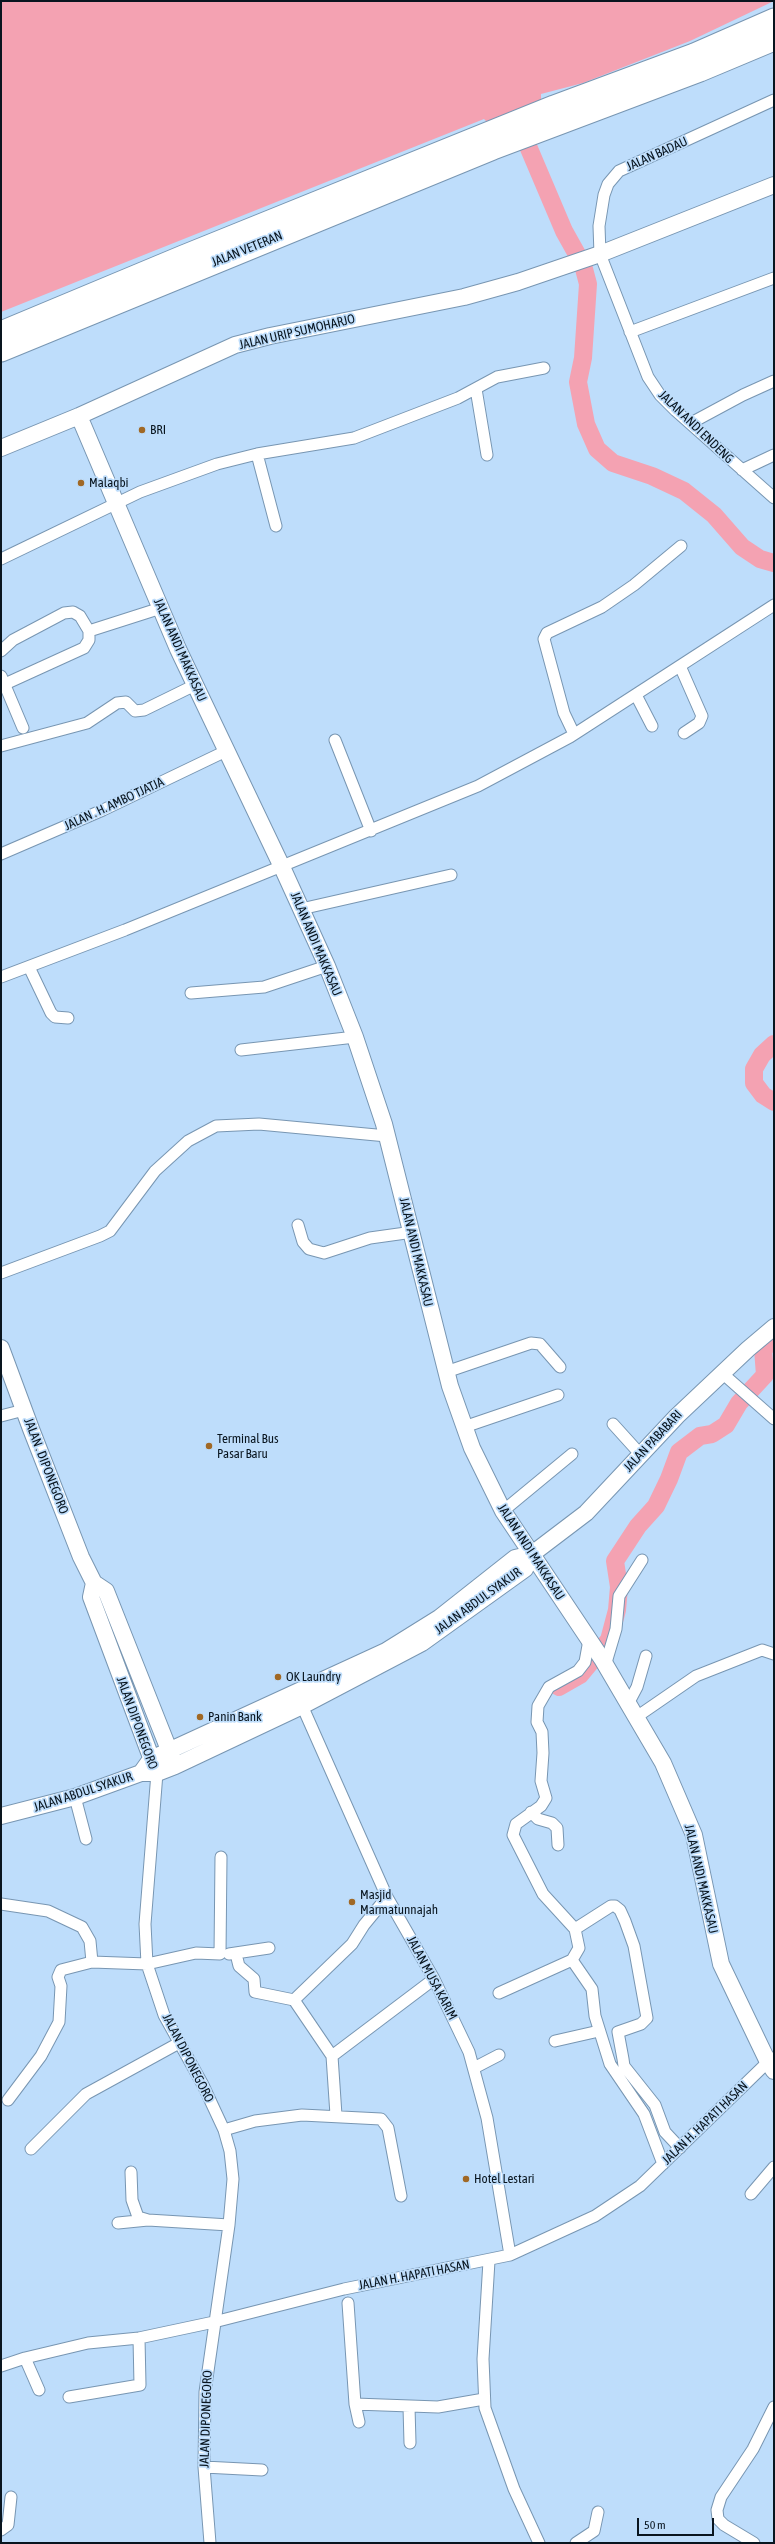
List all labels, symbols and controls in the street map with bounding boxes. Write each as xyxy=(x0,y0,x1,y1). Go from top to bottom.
street label: JALAN BADAU xyxy=(624,134,690,174)
street label: JALAN VETERAN xyxy=(209,228,285,270)
street label: JALAN URIP SUMOHARJO xyxy=(237,311,357,353)
street label: JALAN ANDI ENDENG xyxy=(655,387,737,467)
place label: BRI xyxy=(150,422,166,438)
marker: BRI xyxy=(137,425,147,435)
place label: Malaqbi xyxy=(89,475,129,491)
marker: Malaqbi xyxy=(76,478,86,488)
street label: JALAN ANDI MAKKASAU xyxy=(150,596,210,704)
street label: JALAN . H. AMBO TJATJA xyxy=(62,774,166,834)
street label: JALAN ANDI MAKKASAU xyxy=(287,890,345,998)
street label: JALAN ANDI MAKKASAU xyxy=(396,1196,436,1308)
street label: JALAN PABABARI xyxy=(621,1407,685,1475)
street label: JALAN . DIPONEGORO xyxy=(20,1416,72,1516)
place label: Terminal Bus Pasar Baru xyxy=(217,1431,279,1462)
marker: Terminal Bus Pasar Baru xyxy=(204,1441,214,1451)
street label: JALAN ANDI MAKKASAU xyxy=(494,1501,568,1603)
street label: JALAN ABDUL SYAKUR xyxy=(432,1564,524,1638)
place label: OK Laundry xyxy=(286,1669,341,1685)
marker: OK Laundry xyxy=(273,1672,283,1682)
street label: JALAN DIPONEGORO xyxy=(113,1674,161,1772)
place label: Panin Bank xyxy=(208,1709,262,1725)
marker: Panin Bank xyxy=(195,1712,205,1722)
street label: JALAN ABDUL SYAKUR xyxy=(32,1769,134,1815)
street label: JALAN ANDI MAKKASAU xyxy=(681,1823,721,1935)
place label: Masjid Marmatunnajah xyxy=(360,1887,438,1918)
marker: Masjid Marmatunnajah xyxy=(347,1897,357,1907)
street label: JALAN MUSA KARIM xyxy=(403,1933,461,2023)
street label: JALAN DIPONEGORO xyxy=(159,2011,217,2105)
street label: JALAN H. HAPATI HASAN xyxy=(659,2078,751,2168)
place label: Hotel Lestari xyxy=(474,2171,535,2187)
marker: Hotel Lestari xyxy=(461,2174,471,2184)
street label: JALAN H. HAPATI HASAN xyxy=(357,2257,471,2293)
street label: JALAN DIPONEGORO xyxy=(197,2370,215,2468)
scale bar xyxy=(639,2510,716,2536)
text: 50 m xyxy=(644,2518,666,2532)

